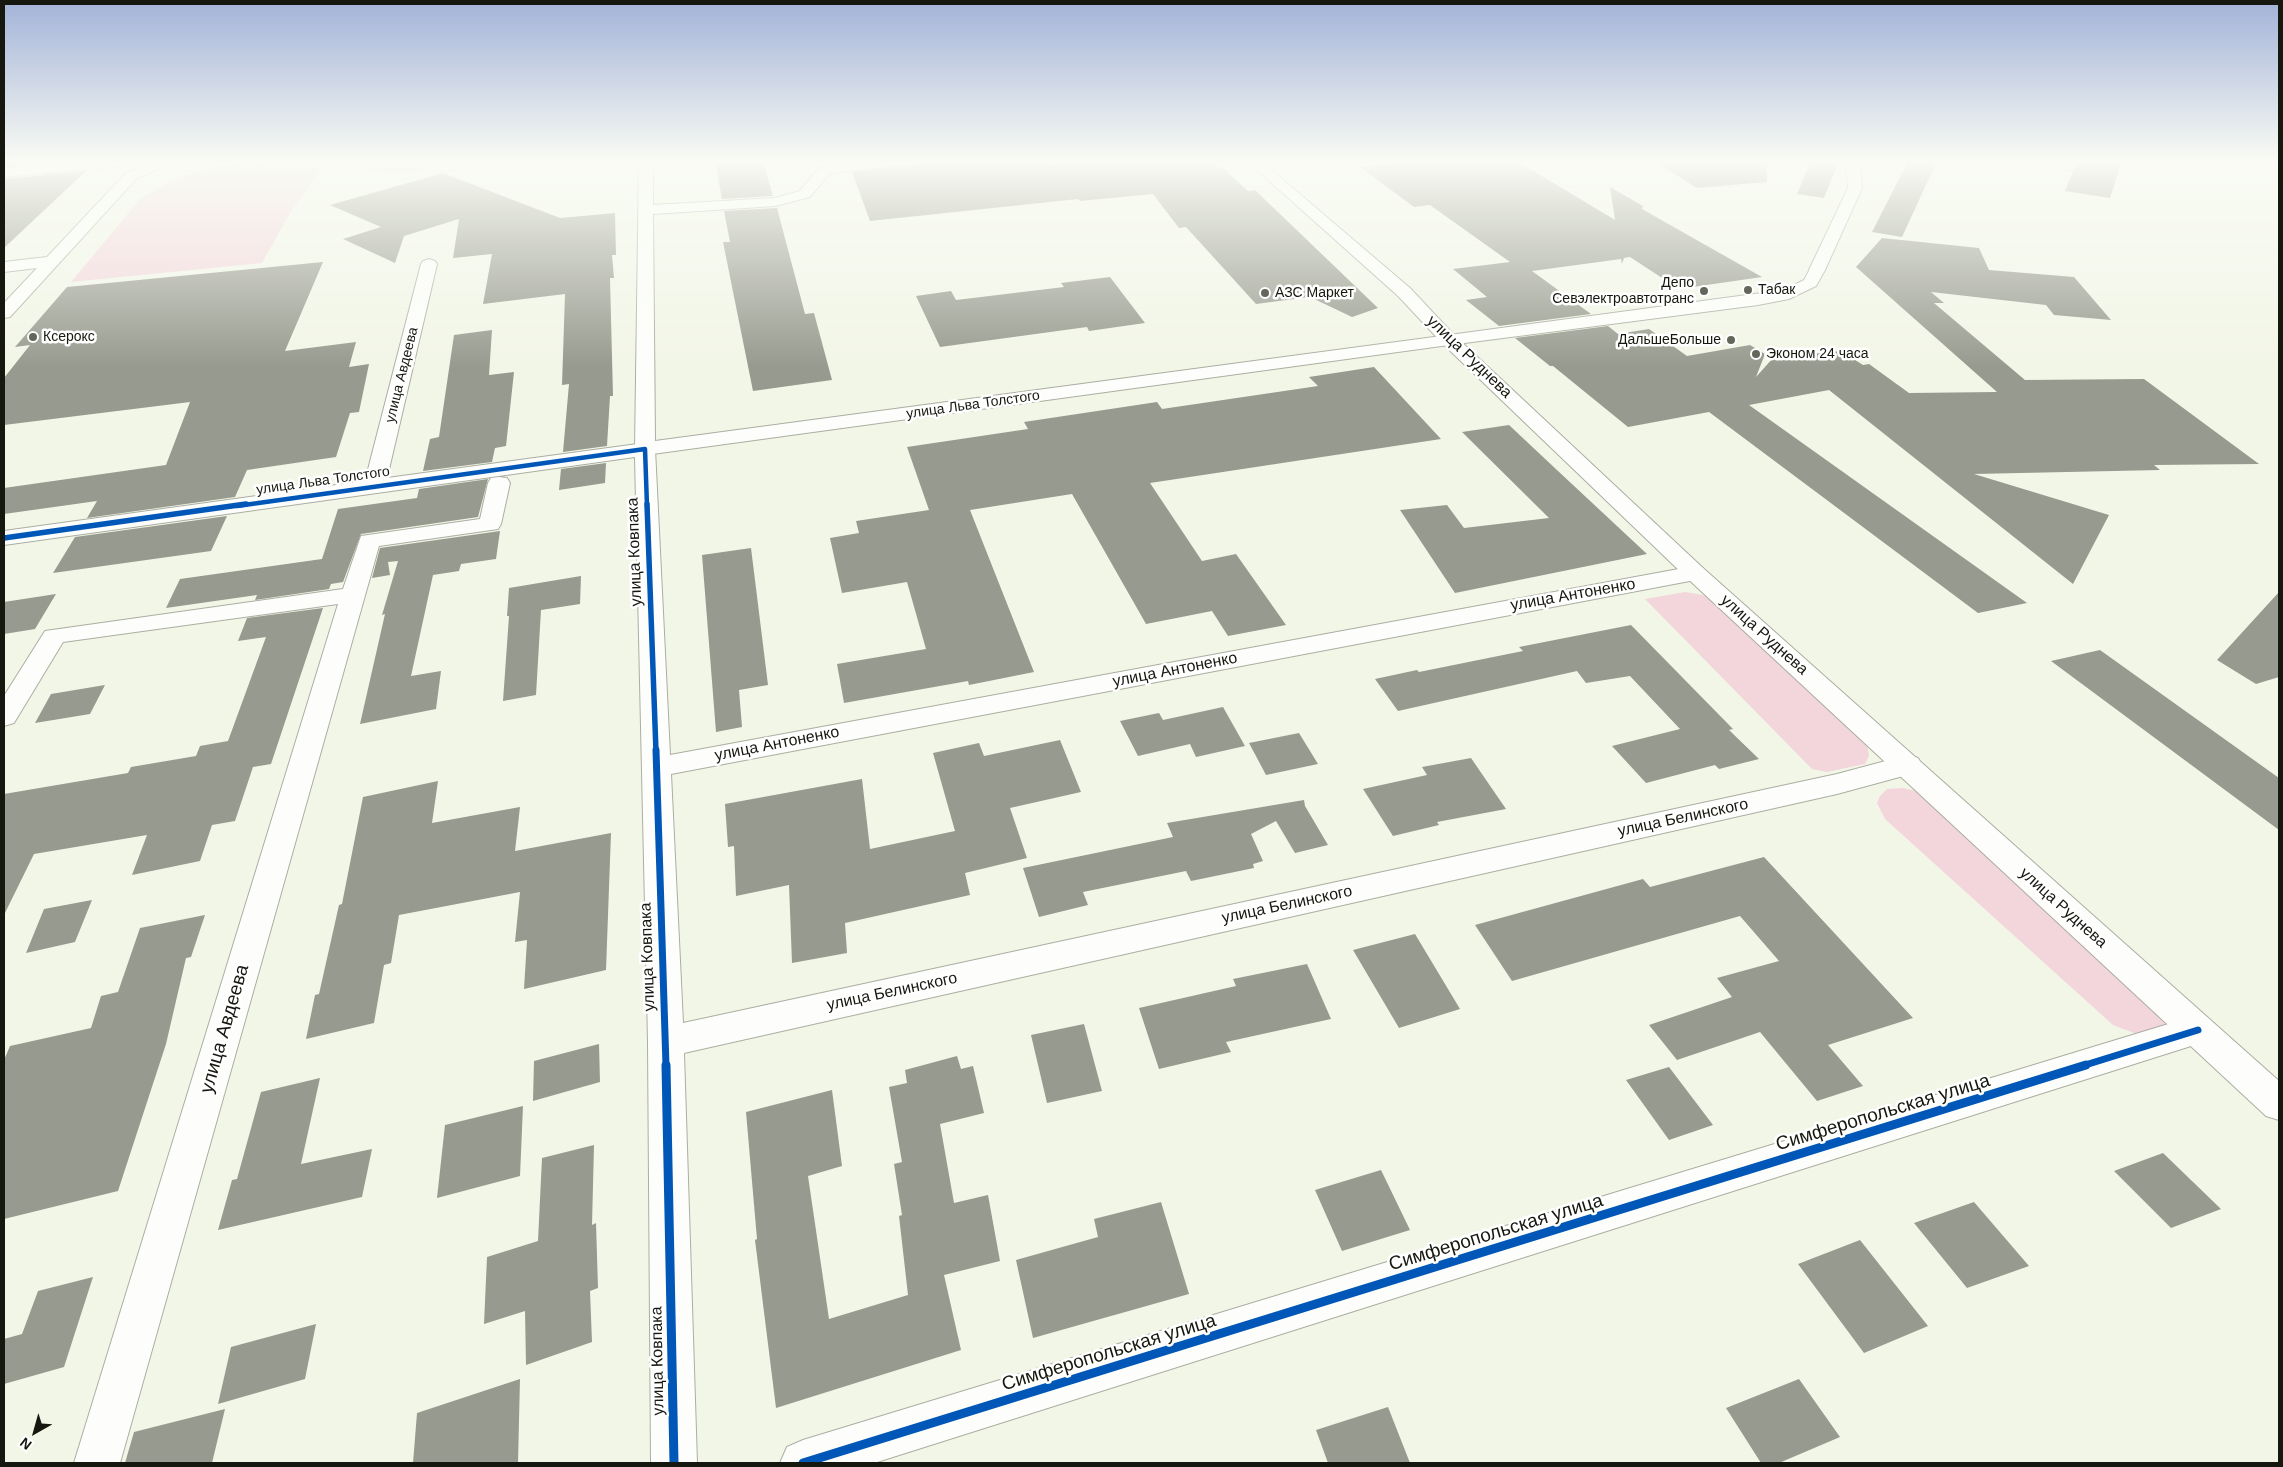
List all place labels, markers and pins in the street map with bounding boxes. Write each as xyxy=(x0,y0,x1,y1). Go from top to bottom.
place label: Депо Севэлектроавтотранс xyxy=(1552,275,1694,308)
place label: Табак xyxy=(1758,282,1795,298)
marker: Табак xyxy=(1742,284,1754,296)
place label: АЗС Маркет xyxy=(1275,285,1354,301)
marker: Депо Севэлектроавтотранс xyxy=(1698,285,1710,297)
marker: АЗС Маркет xyxy=(1259,287,1271,299)
place label: Ксерокс xyxy=(43,329,95,345)
marker: Ксерокс xyxy=(27,331,39,343)
place label: ДальшеБольше xyxy=(1618,332,1721,348)
marker: ДальшеБольше xyxy=(1725,334,1737,346)
place label: Эконом 24 часа xyxy=(1766,346,1868,362)
marker: Эконом 24 часа xyxy=(1750,348,1762,360)

